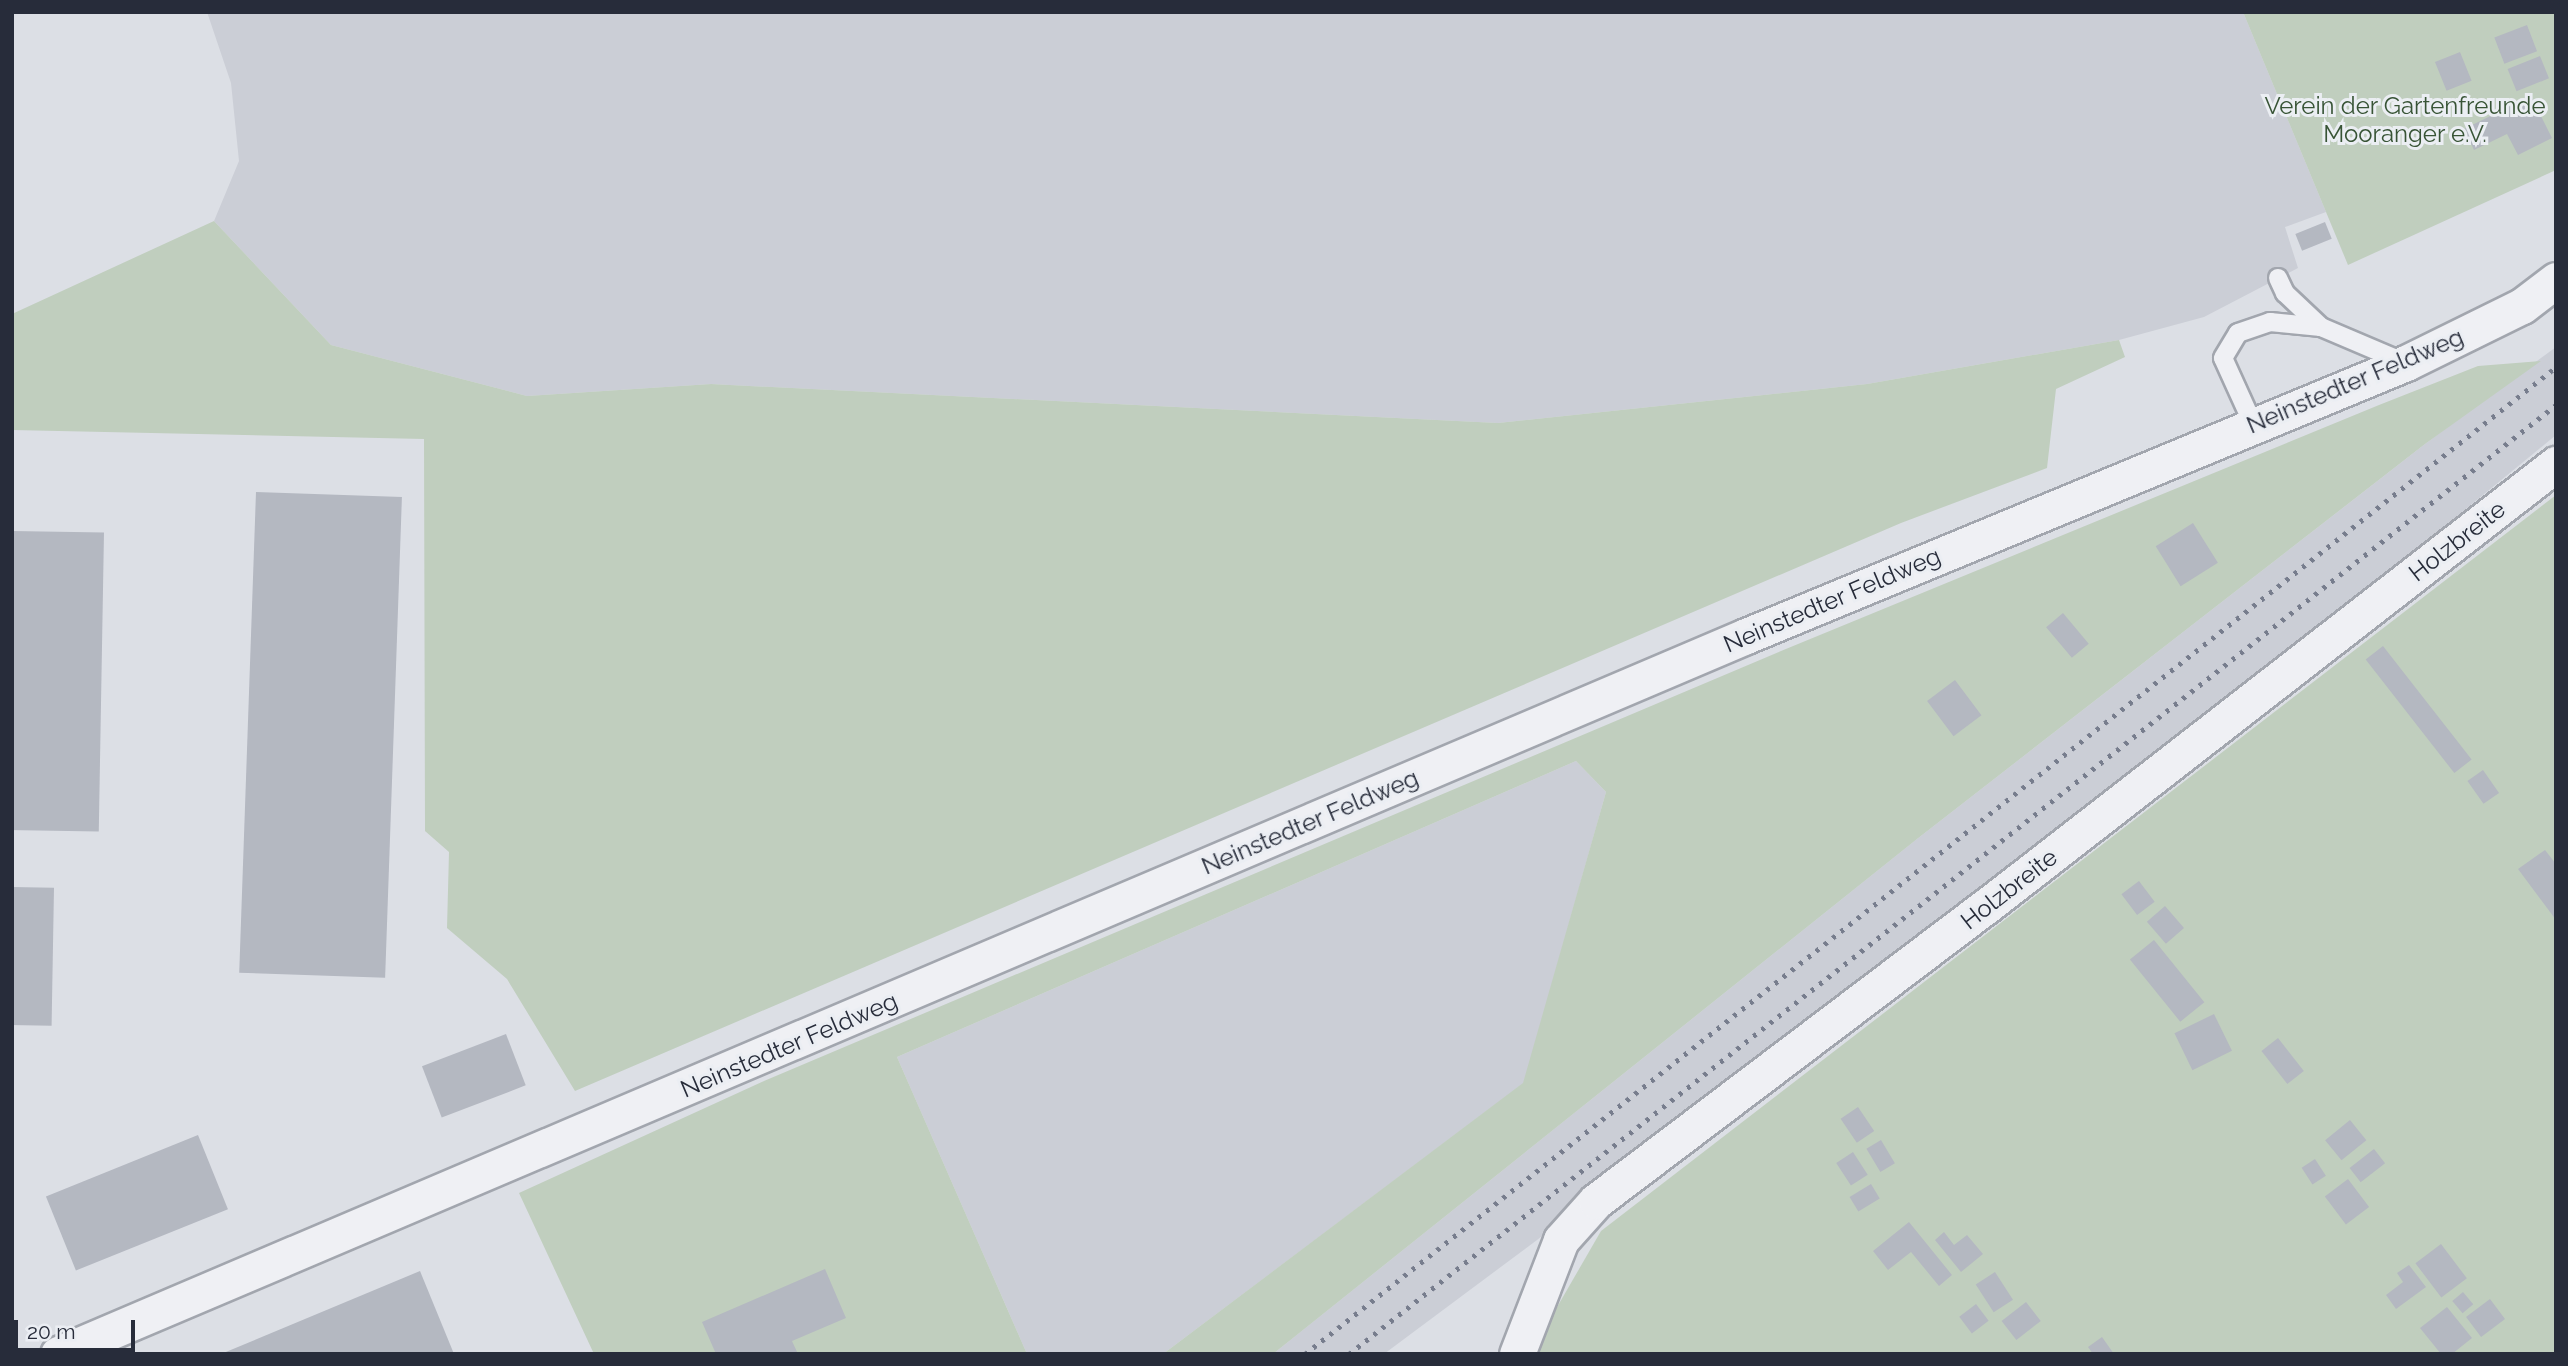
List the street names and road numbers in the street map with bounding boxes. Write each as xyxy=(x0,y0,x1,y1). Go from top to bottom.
street label: Neinstedter Feldweg xyxy=(2242,322,2468,440)
street label: Holzbreite xyxy=(2403,494,2511,588)
street label: Neinstedter Feldweg xyxy=(1719,541,1945,659)
street label: Neinstedter Feldweg xyxy=(1197,763,1423,881)
street label: Holzbreite xyxy=(1955,842,2063,936)
street label: Neinstedter Feldweg xyxy=(676,986,902,1104)

